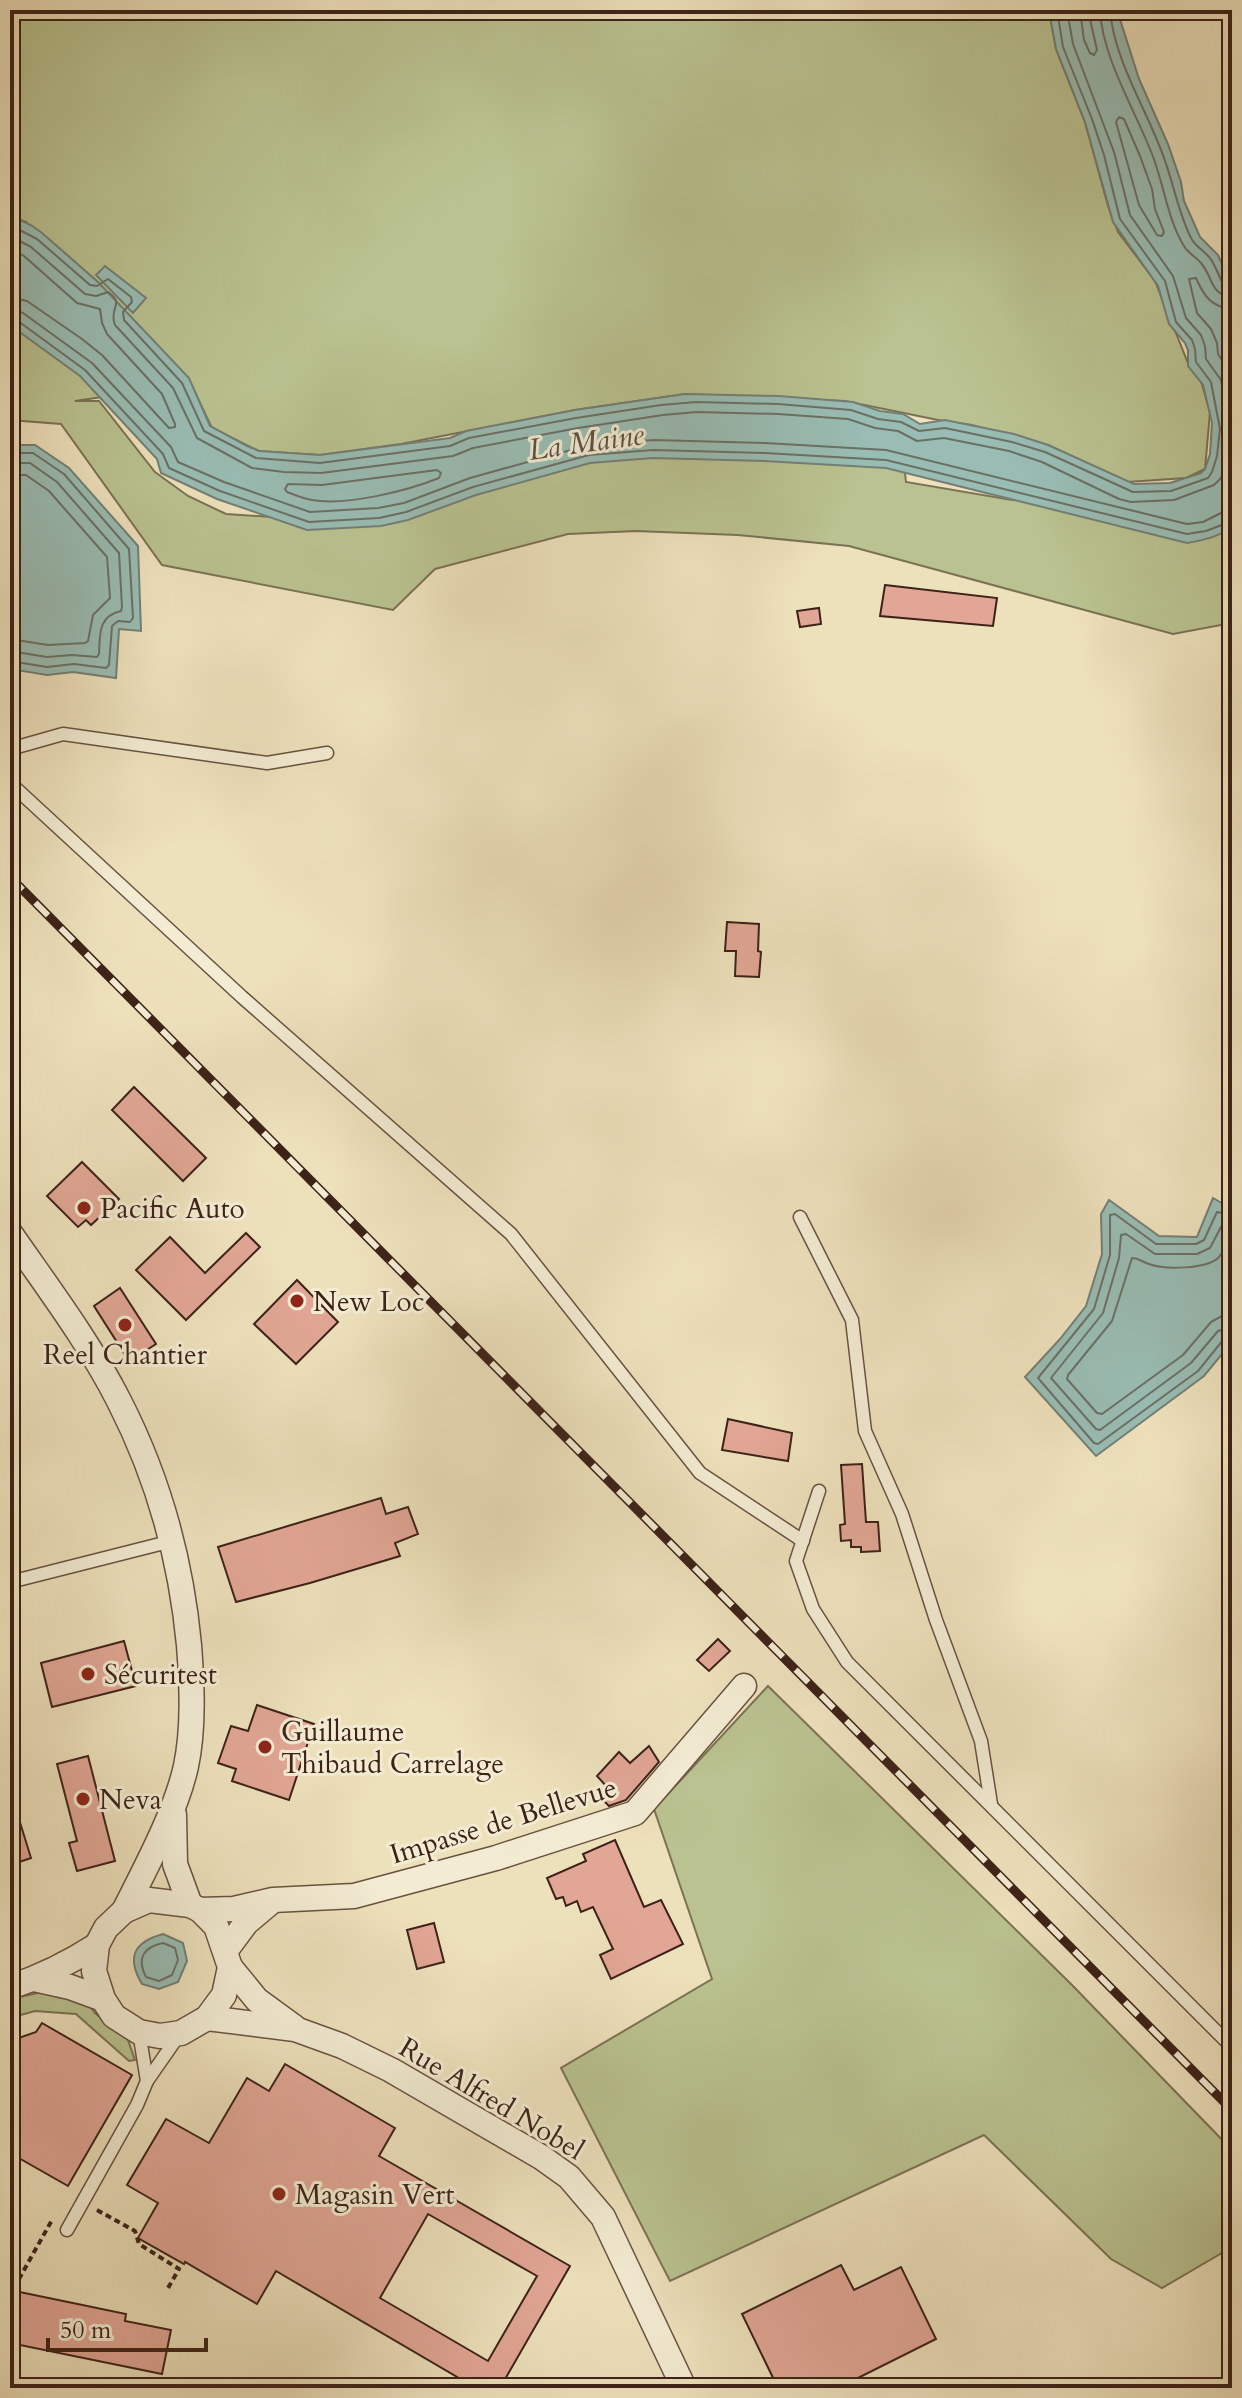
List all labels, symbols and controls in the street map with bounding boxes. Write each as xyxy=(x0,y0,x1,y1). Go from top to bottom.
water label: La Maine xyxy=(526,414,647,471)
place label: Pacific Auto xyxy=(100,1190,245,1228)
marker: Pacific Auto xyxy=(75,1199,93,1217)
place label: New Loc xyxy=(313,1283,424,1321)
marker: New Loc xyxy=(288,1292,306,1310)
marker: Reel Chantier xyxy=(116,1316,134,1334)
place label: Reel Chantier xyxy=(43,1336,208,1374)
place label: Sécuritest xyxy=(104,1656,217,1694)
marker: Sécuritest xyxy=(79,1665,97,1683)
place label: Guillaume Thibaud Carrelage xyxy=(281,1713,504,1783)
marker: Guillaume Thibaud Carrelage xyxy=(256,1738,274,1756)
street label: Impasse de Bellevue xyxy=(385,1768,621,1874)
place label: Neva xyxy=(99,1781,162,1819)
marker: Neva xyxy=(74,1790,92,1808)
street label: Rue Alfred Nobel xyxy=(392,2029,591,2169)
place label: Magasin Vert xyxy=(295,2176,454,2214)
marker: Magasin Vert xyxy=(270,2185,288,2203)
scale bar xyxy=(48,2302,206,2352)
text: 50 m xyxy=(60,2314,112,2347)

